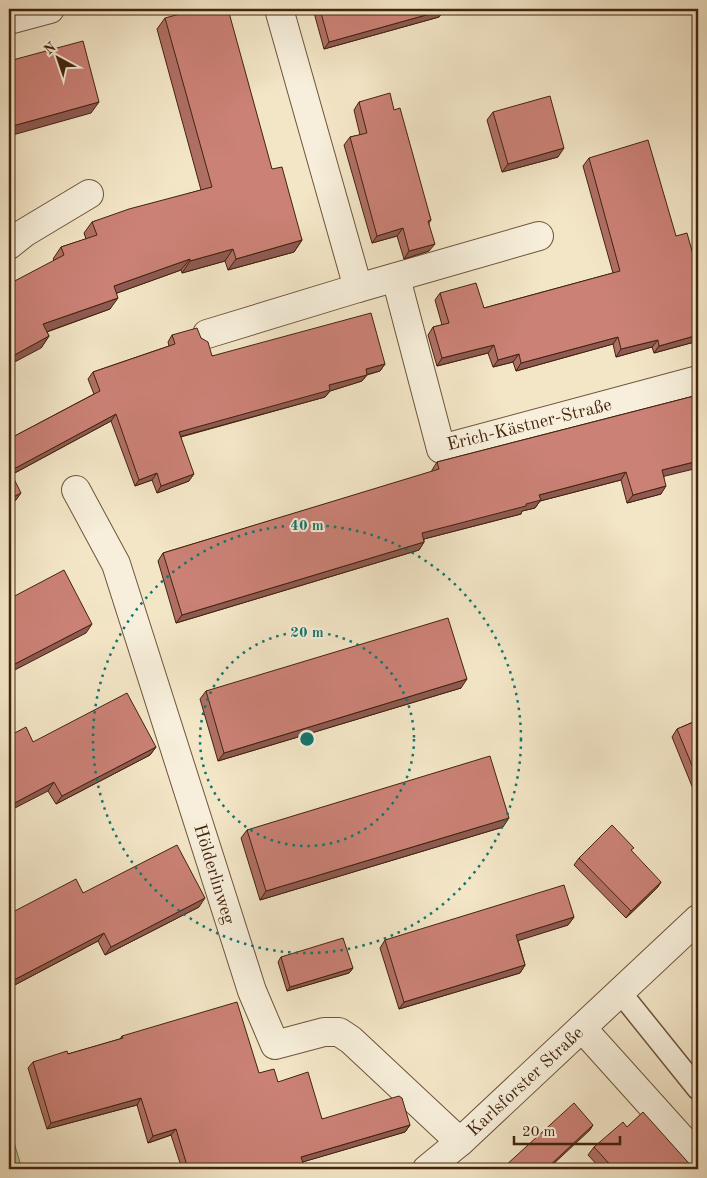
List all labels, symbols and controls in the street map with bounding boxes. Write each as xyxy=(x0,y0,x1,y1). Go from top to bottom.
north arrow xyxy=(32,32,82,82)
text: N xyxy=(42,40,59,58)
street label: Erich-Kästner-Straße xyxy=(445,396,613,454)
text: 40 m xyxy=(290,519,324,534)
text: 20 m xyxy=(290,626,324,641)
centre of rings xyxy=(298,730,316,748)
street label: Hölderlinweg xyxy=(190,822,238,927)
street label: Karlsforster Straße xyxy=(464,1024,587,1140)
scale bar xyxy=(514,1113,621,1145)
text: 20 m xyxy=(522,1125,556,1140)

